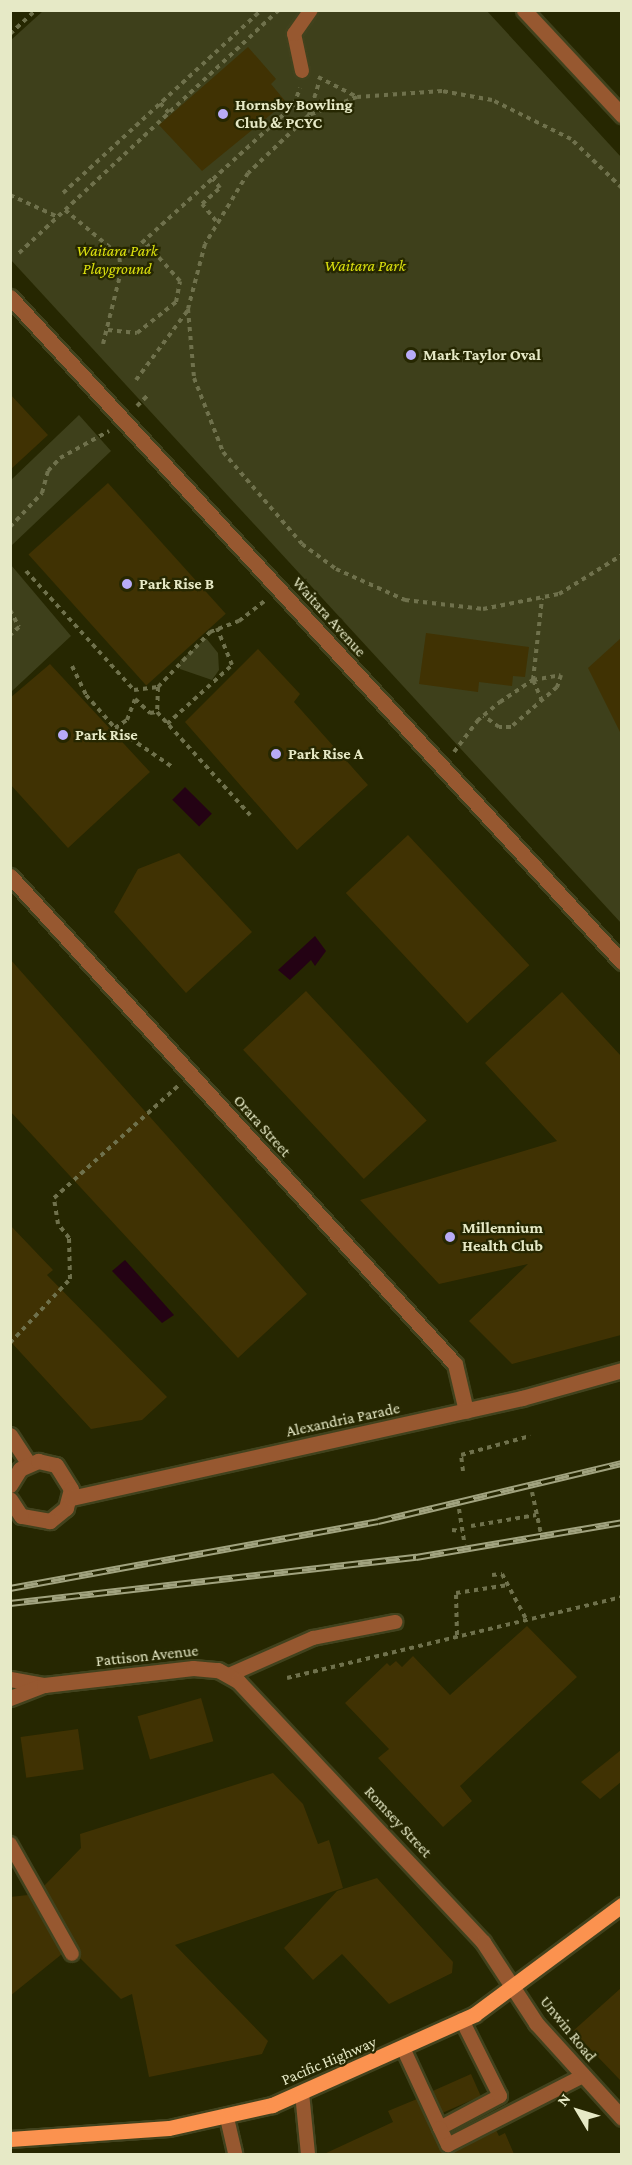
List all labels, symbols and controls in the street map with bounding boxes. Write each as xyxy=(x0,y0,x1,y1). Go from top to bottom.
place label: Hornsby Bowling Club & PCYC xyxy=(235,95,353,133)
marker: Hornsby Bowling Club & PCYC xyxy=(216,107,230,121)
park label: Waitara Park Playground xyxy=(76,241,158,279)
park label: Waitara Park xyxy=(324,256,406,276)
place label: Mark Taylor Oval xyxy=(423,345,541,365)
marker: Mark Taylor Oval xyxy=(404,348,418,362)
street label: Waitara Avenue xyxy=(288,573,370,661)
place label: Park Rise B xyxy=(139,574,214,594)
marker: Park Rise B xyxy=(120,577,134,591)
place label: Park Rise xyxy=(75,725,138,745)
marker: Park Rise xyxy=(56,728,70,742)
place label: Park Rise A xyxy=(288,744,363,764)
marker: Park Rise A xyxy=(269,747,283,761)
street label: Orara Street xyxy=(229,1091,295,1161)
place label: Millennium Health Club xyxy=(462,1218,543,1256)
marker: Millennium Health Club xyxy=(443,1230,457,1244)
street label: Alexandria Parade xyxy=(284,1399,402,1441)
street label: Pattison Avenue xyxy=(95,1641,199,1671)
street label: Romsey Street xyxy=(360,1782,436,1862)
street label: Unwin Road xyxy=(536,1992,600,2066)
street label: Pacific Highway xyxy=(279,2032,379,2090)
north arrow xyxy=(548,2081,608,2141)
text: N xyxy=(553,2090,573,2109)

